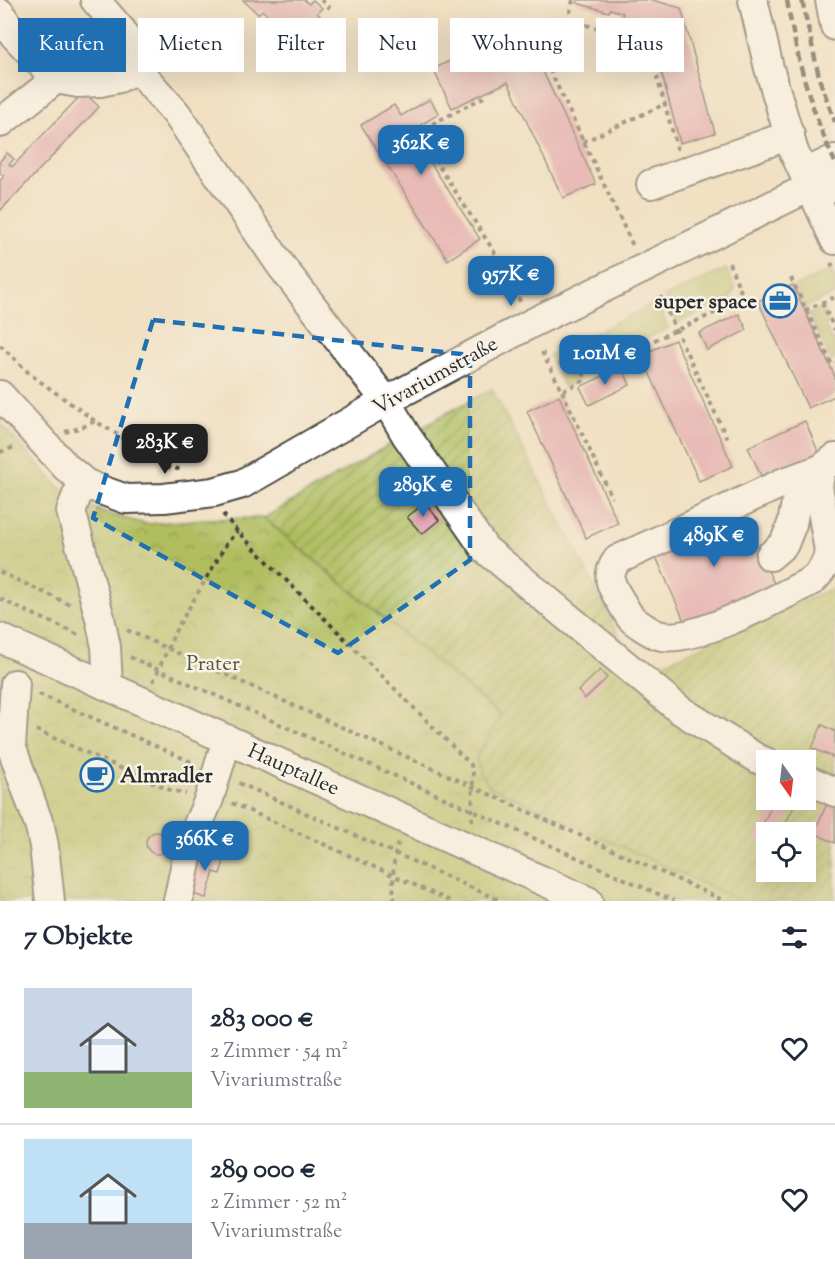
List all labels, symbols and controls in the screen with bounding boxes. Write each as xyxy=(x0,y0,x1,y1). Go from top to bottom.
chip: Kaufen xyxy=(18,18,126,72)
chip: Mieten xyxy=(138,18,244,72)
chip: Filter xyxy=(256,18,346,72)
chip: Neu xyxy=(358,18,438,72)
chip: Wohnung xyxy=(450,18,584,72)
chip: Haus xyxy=(596,18,684,72)
pin: 362K € xyxy=(372,125,470,176)
text: 362K € xyxy=(392,130,450,159)
pin: 957K € xyxy=(462,256,560,307)
text: 957K € xyxy=(482,261,540,290)
office icon: super space xyxy=(762,283,798,319)
place label: super space xyxy=(654,288,757,318)
street label: Vivariumstraße xyxy=(368,330,504,424)
pin: 1.01M € xyxy=(550,335,660,386)
text: 1.01M € xyxy=(573,340,637,369)
pin: 283K € xyxy=(116,424,214,475)
text: 283K € xyxy=(136,429,194,458)
pin: 289K € xyxy=(374,467,472,518)
text: 289K € xyxy=(393,472,453,501)
pin: 489K € xyxy=(665,517,763,568)
text: 489K € xyxy=(684,522,744,551)
park label: Prater xyxy=(186,650,240,680)
street label: Hauptallee xyxy=(243,737,344,804)
north arrow xyxy=(756,750,816,810)
map controls xyxy=(756,750,816,882)
cafe icon: Almradler xyxy=(79,757,115,793)
place label: Almradler xyxy=(120,762,213,792)
pin: 366K € xyxy=(156,821,254,872)
button: locate xyxy=(756,822,816,882)
text: 366K € xyxy=(176,826,234,855)
text: 7 Objekte xyxy=(24,919,133,956)
icon: filters xyxy=(778,921,811,954)
text: 283 000 € xyxy=(210,1001,314,1038)
icon: home xyxy=(72,1012,144,1084)
icon: heart xyxy=(778,1032,811,1065)
text: 2 Zimmer · 54 m² xyxy=(210,1038,348,1067)
text: Vivariumstraße xyxy=(210,1067,342,1096)
text: 289 000 € xyxy=(210,1152,316,1189)
icon: home xyxy=(72,1163,144,1235)
icon: heart xyxy=(778,1183,811,1216)
text: 2 Zimmer · 52 m² xyxy=(210,1189,348,1218)
text: Vivariumstraße xyxy=(210,1218,342,1247)

